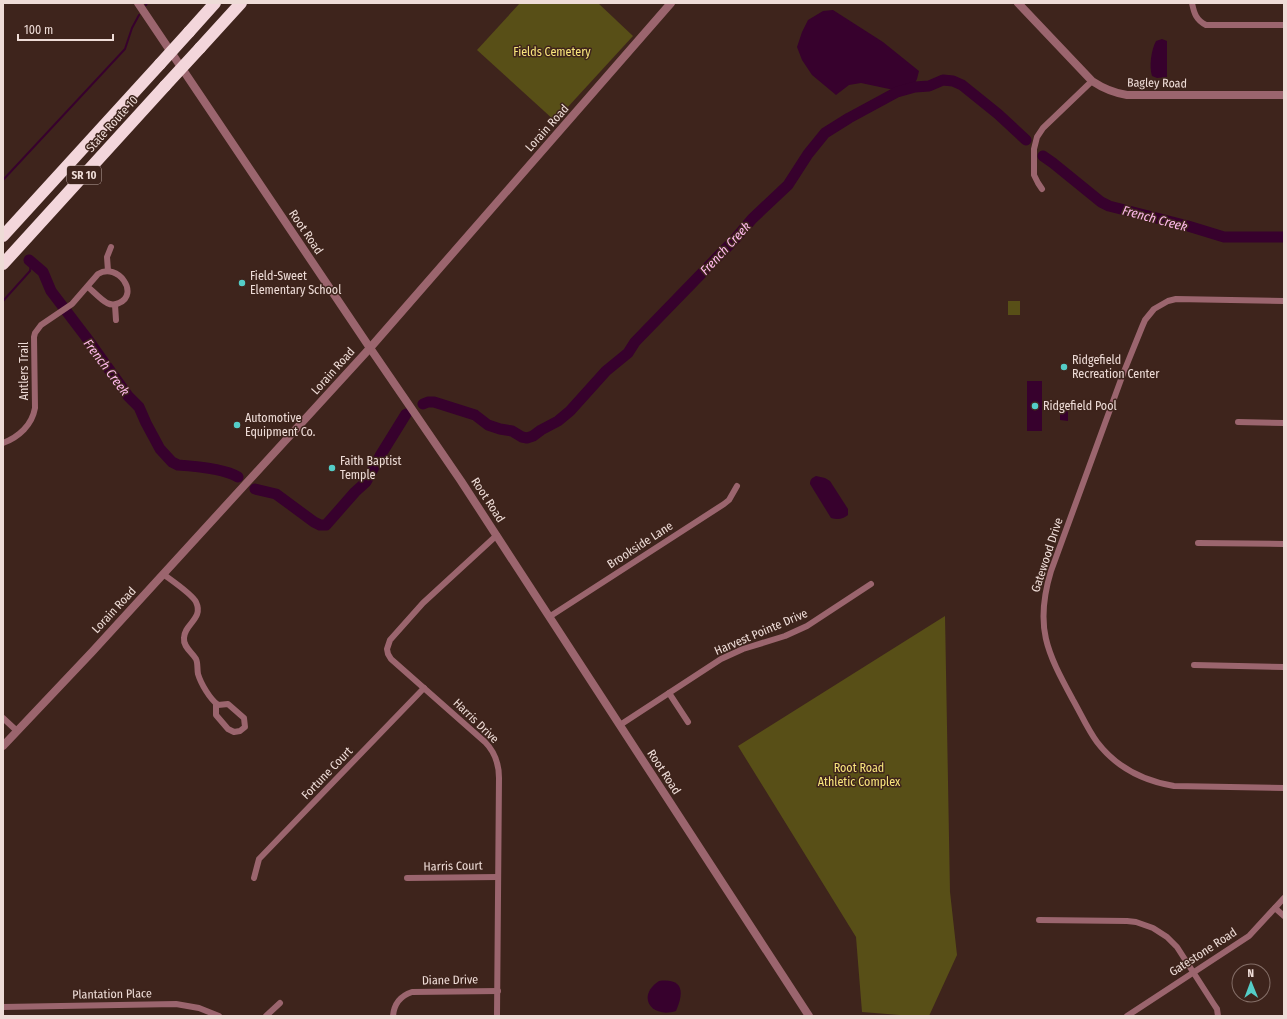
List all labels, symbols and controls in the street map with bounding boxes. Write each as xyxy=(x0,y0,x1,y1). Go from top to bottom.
scale bar xyxy=(18,16,113,42)
text: 100 m xyxy=(24,23,53,37)
park label: Fields Cemetery xyxy=(513,45,591,59)
street label: Bagley Road xyxy=(1127,75,1187,91)
street label: State Route 10 xyxy=(83,93,141,155)
street label: Lorain Road xyxy=(522,102,572,154)
road number: SR 10 xyxy=(67,166,101,184)
water label: French Creek xyxy=(1121,203,1190,235)
street label: Root Road xyxy=(286,207,326,257)
water label: French Creek xyxy=(697,218,754,278)
place label: Field-Sweet Elementary School xyxy=(250,269,341,297)
marker: Field-Sweet Elementary School xyxy=(237,278,247,288)
water label: French Creek xyxy=(80,336,133,399)
street label: Antlers Trail xyxy=(17,342,31,400)
street label: Lorain Road xyxy=(308,345,358,397)
place label: Ridgefield Recreation Center xyxy=(1072,353,1160,381)
marker: Ridgefield Recreation Center xyxy=(1059,362,1069,372)
place label: Ridgefield Pool xyxy=(1043,399,1117,413)
marker: Ridgefield Pool xyxy=(1030,401,1040,411)
place label: Automotive Equipment Co. xyxy=(245,411,316,439)
marker: Automotive Equipment Co. xyxy=(232,420,242,430)
place label: Faith Baptist Temple xyxy=(340,454,401,482)
marker: Faith Baptist Temple xyxy=(327,463,337,473)
street label: Root Road xyxy=(468,475,508,525)
street label: Gatewood Drive xyxy=(1028,516,1066,594)
street label: Brookside Lane xyxy=(605,519,675,571)
street label: Lorain Road xyxy=(89,584,139,636)
street label: Harvest Pointe Drive xyxy=(712,606,810,658)
street label: Harris Drive xyxy=(450,696,502,746)
street label: Fortune Court xyxy=(299,744,355,802)
street label: Root Road xyxy=(644,747,684,797)
park label: Root Road Athletic Complex xyxy=(818,761,901,789)
street label: Harris Court xyxy=(423,858,483,874)
street label: Gatestone Road xyxy=(1167,925,1239,979)
north arrow xyxy=(1231,963,1271,1003)
text: N xyxy=(1247,967,1254,980)
street label: Diane Drive xyxy=(422,973,478,987)
street label: Plantation Place xyxy=(72,986,152,1002)

